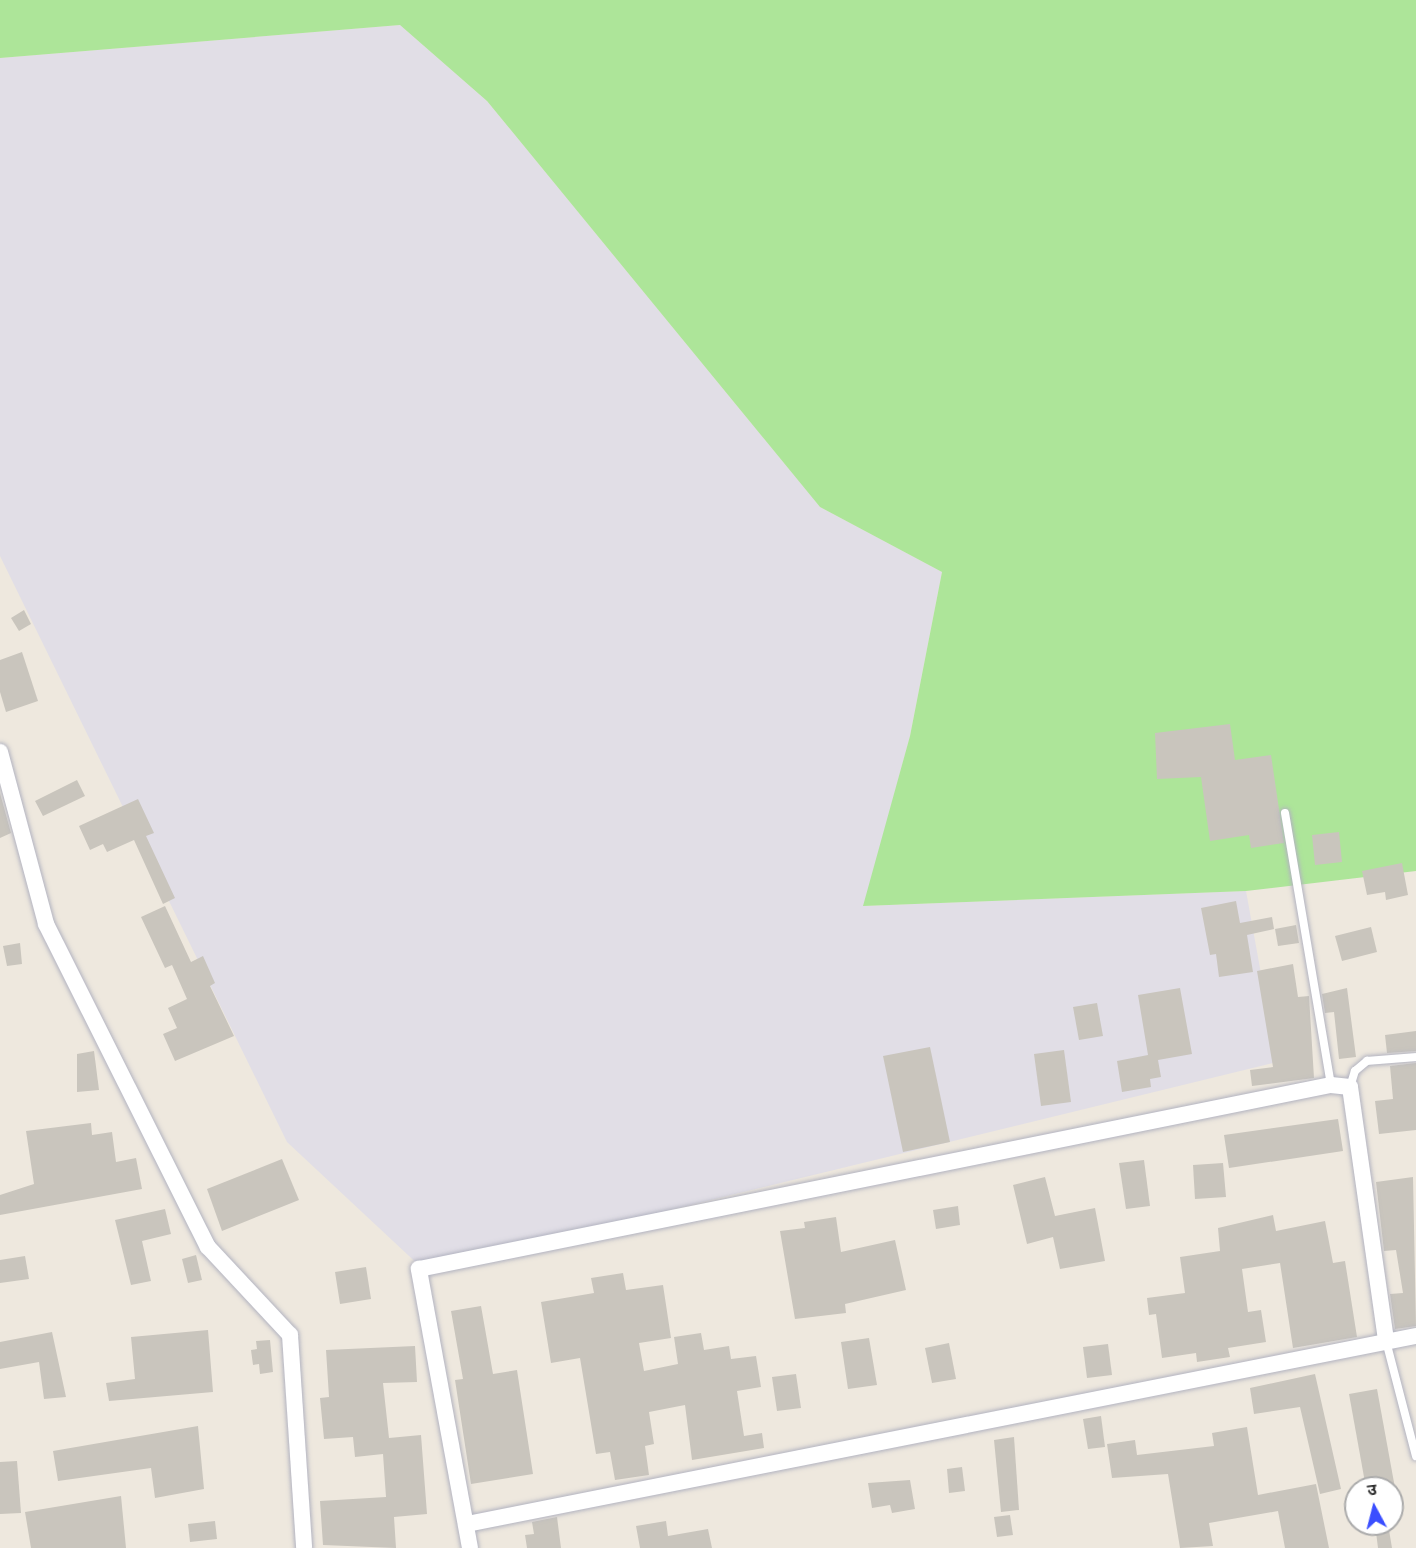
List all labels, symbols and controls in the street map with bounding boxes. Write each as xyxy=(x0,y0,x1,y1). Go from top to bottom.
north arrow xyxy=(1344,1476,1404,1536)
text: उ xyxy=(1366,1482,1378,1499)

